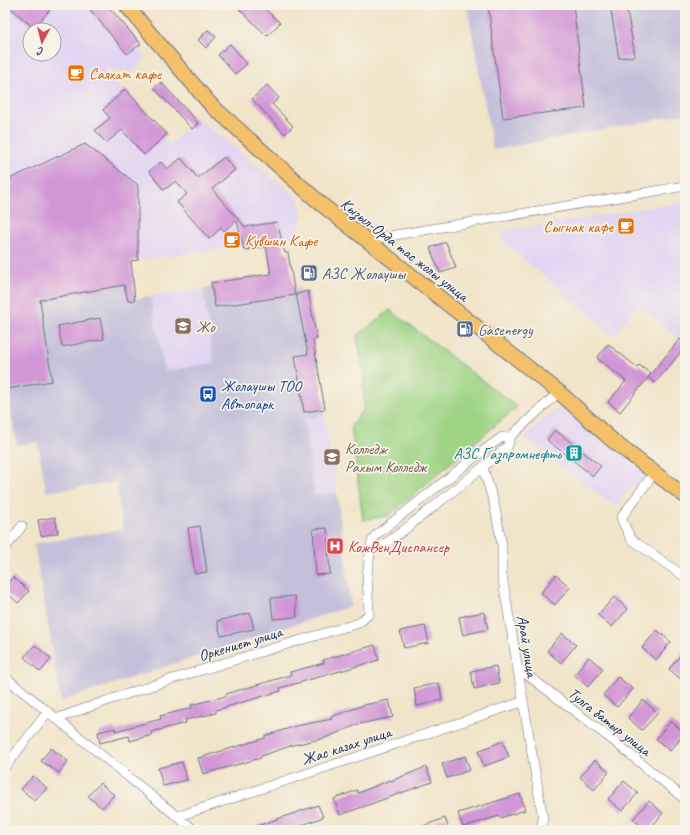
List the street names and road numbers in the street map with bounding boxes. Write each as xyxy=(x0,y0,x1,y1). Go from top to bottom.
street label: Кызыл-Орда тас жолы улица xyxy=(336,194,473,307)
street label: Арай улица xyxy=(512,614,542,680)
street label: Оркениет улица xyxy=(196,621,286,666)
street label: Тулга батыр улица xyxy=(564,683,656,761)
street label: Жас казах улица xyxy=(299,722,395,770)

